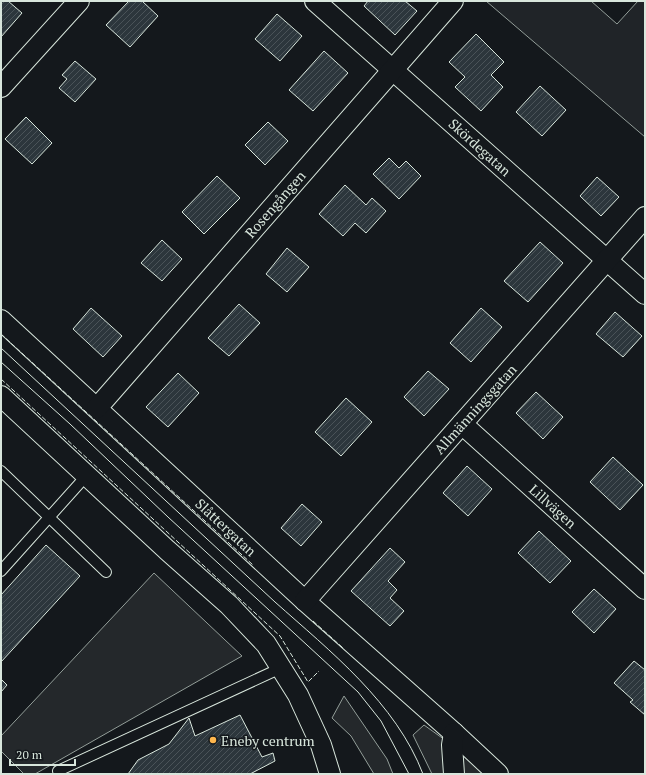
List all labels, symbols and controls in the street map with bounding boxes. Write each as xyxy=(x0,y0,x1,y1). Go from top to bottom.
street label: Skördegatan xyxy=(445,114,516,180)
street label: Rosengången xyxy=(241,166,310,242)
street label: Allmänningsgatan xyxy=(430,360,521,458)
street label: Lillvägen xyxy=(525,480,581,533)
street label: Slåttergatan xyxy=(192,494,261,561)
place label: Eneby centrum xyxy=(221,731,315,750)
marker: Eneby centrum xyxy=(208,735,218,745)
scale bar xyxy=(10,741,75,767)
text: 20 m xyxy=(16,747,43,762)

